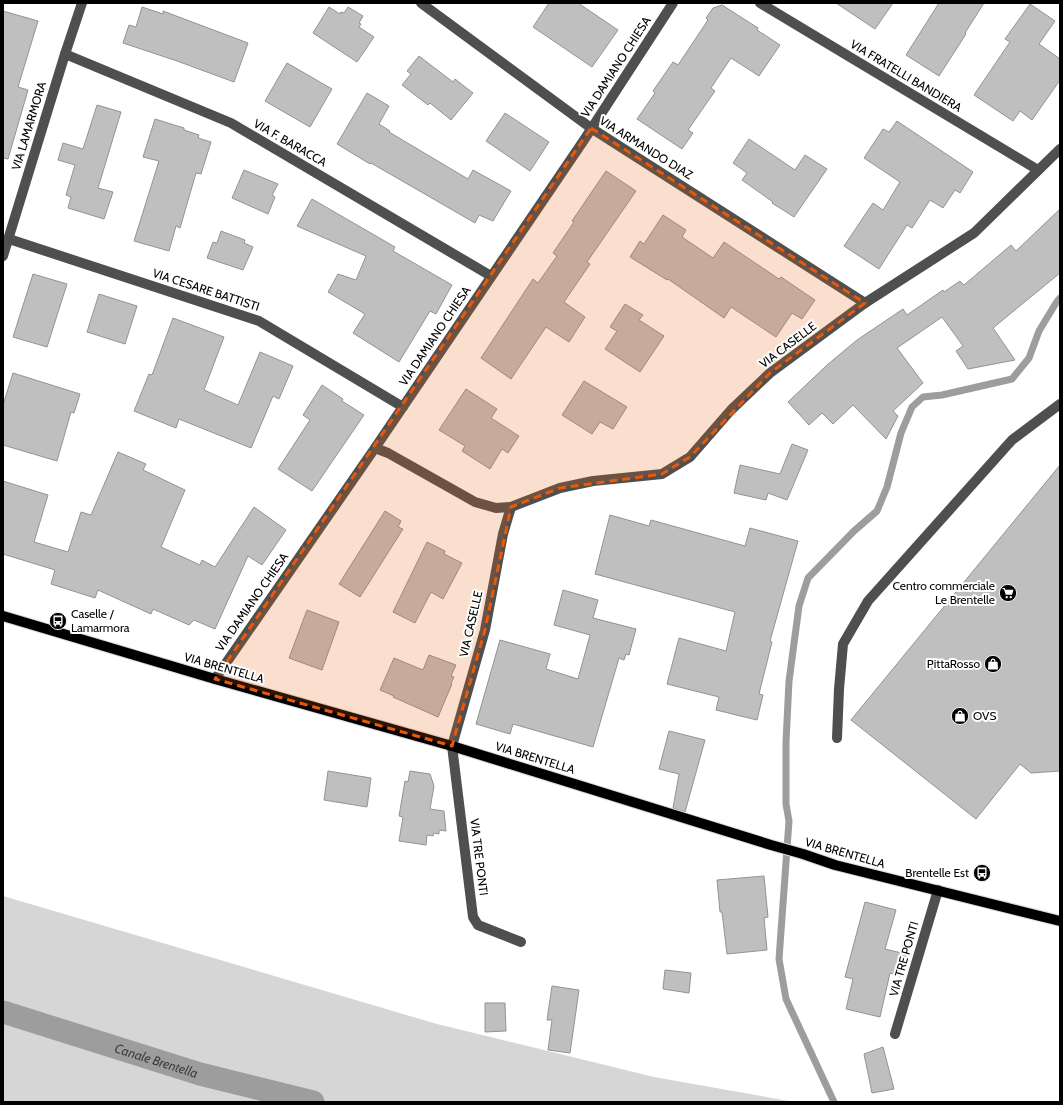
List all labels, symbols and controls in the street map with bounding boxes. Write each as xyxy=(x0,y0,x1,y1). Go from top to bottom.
street label: VIA DAMIANO CHIESA xyxy=(577,13,654,120)
street label: VIA FRATELLI BANDIERA xyxy=(848,36,965,115)
street label: VIA LAMARMORA xyxy=(8,79,49,172)
street label: VIA ARMANDO DIAZ xyxy=(597,113,696,183)
street label: VIA F. BARACCA xyxy=(251,116,330,170)
street label: VIA CESARE BATTISTI xyxy=(151,265,262,314)
street label: VIA DAMIANO CHIESA xyxy=(396,283,474,388)
street label: VIA CASELLE xyxy=(756,318,819,371)
street label: VIA DAMIANO CHIESA xyxy=(212,549,292,654)
place label: Centro commerciale Le Brentelle xyxy=(893,578,995,607)
supermarket icon: Centro commerciale Le Brentelle xyxy=(998,583,1018,603)
street label: VIA CASELLE xyxy=(456,589,486,659)
place label: Caselle / Lamarmora xyxy=(71,606,130,635)
bus stop icon: Caselle / Lamarmora xyxy=(48,611,68,631)
street label: VIA BRENTELLA xyxy=(182,649,266,686)
shop icon: PittaRosso xyxy=(983,654,1003,674)
place label: PittaRosso xyxy=(927,656,980,671)
shop icon: OVS xyxy=(950,706,970,726)
place label: OVS xyxy=(973,708,996,723)
street label: VIA BRENTELLA xyxy=(494,738,577,777)
street label: VIA TRE PONTI xyxy=(467,818,492,896)
street label: VIA BRENTELLA xyxy=(803,834,887,871)
bus stop icon: Brentelle Est xyxy=(972,863,992,883)
place label: Brentelle Est xyxy=(905,865,969,880)
street label: VIA TRE PONTI xyxy=(886,920,921,998)
water label: Canale Brentella xyxy=(113,1040,200,1081)

